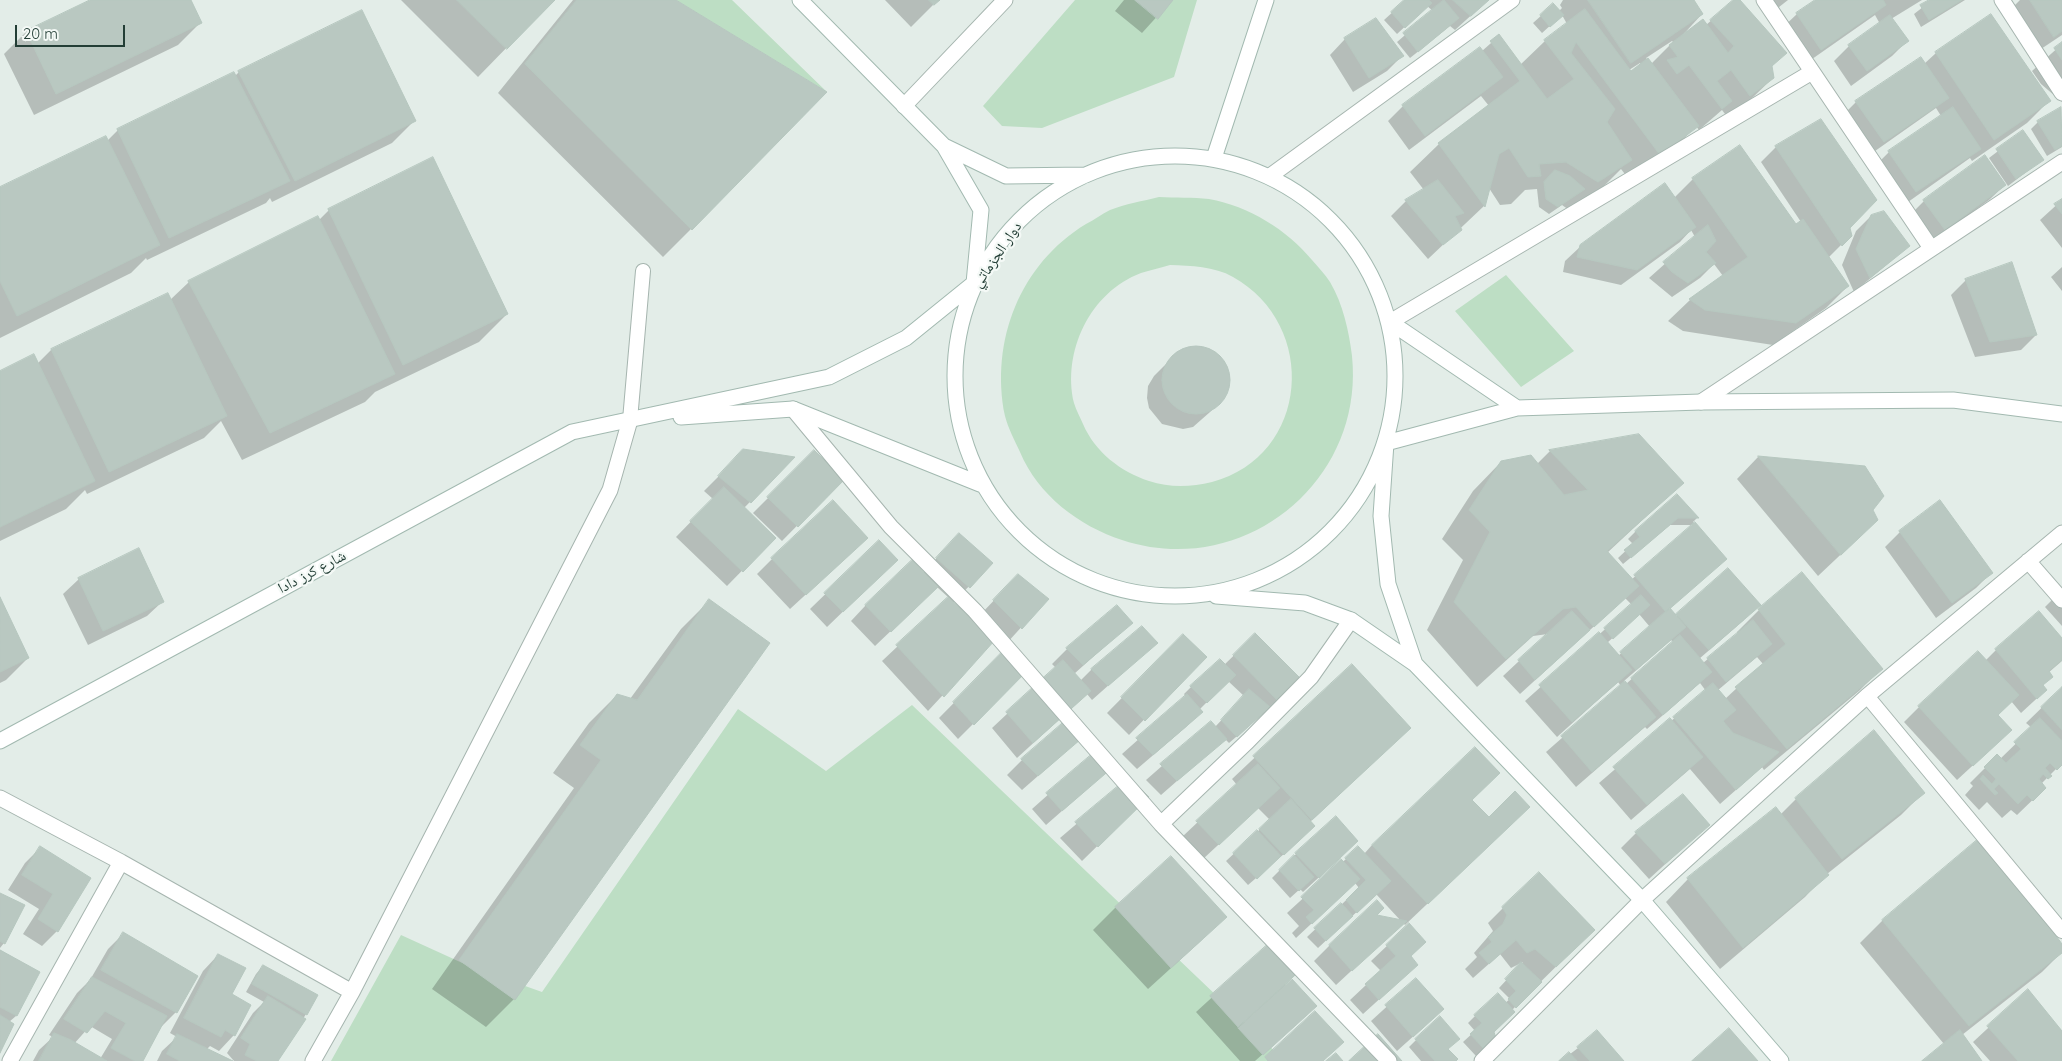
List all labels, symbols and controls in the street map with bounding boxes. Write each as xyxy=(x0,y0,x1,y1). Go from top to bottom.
scale bar xyxy=(18,15,128,47)
text: 20 m xyxy=(23,24,58,43)
street label: دوار الجزماتي xyxy=(968,219,1026,291)
street label: شارع كرز دادا xyxy=(275,547,349,597)

